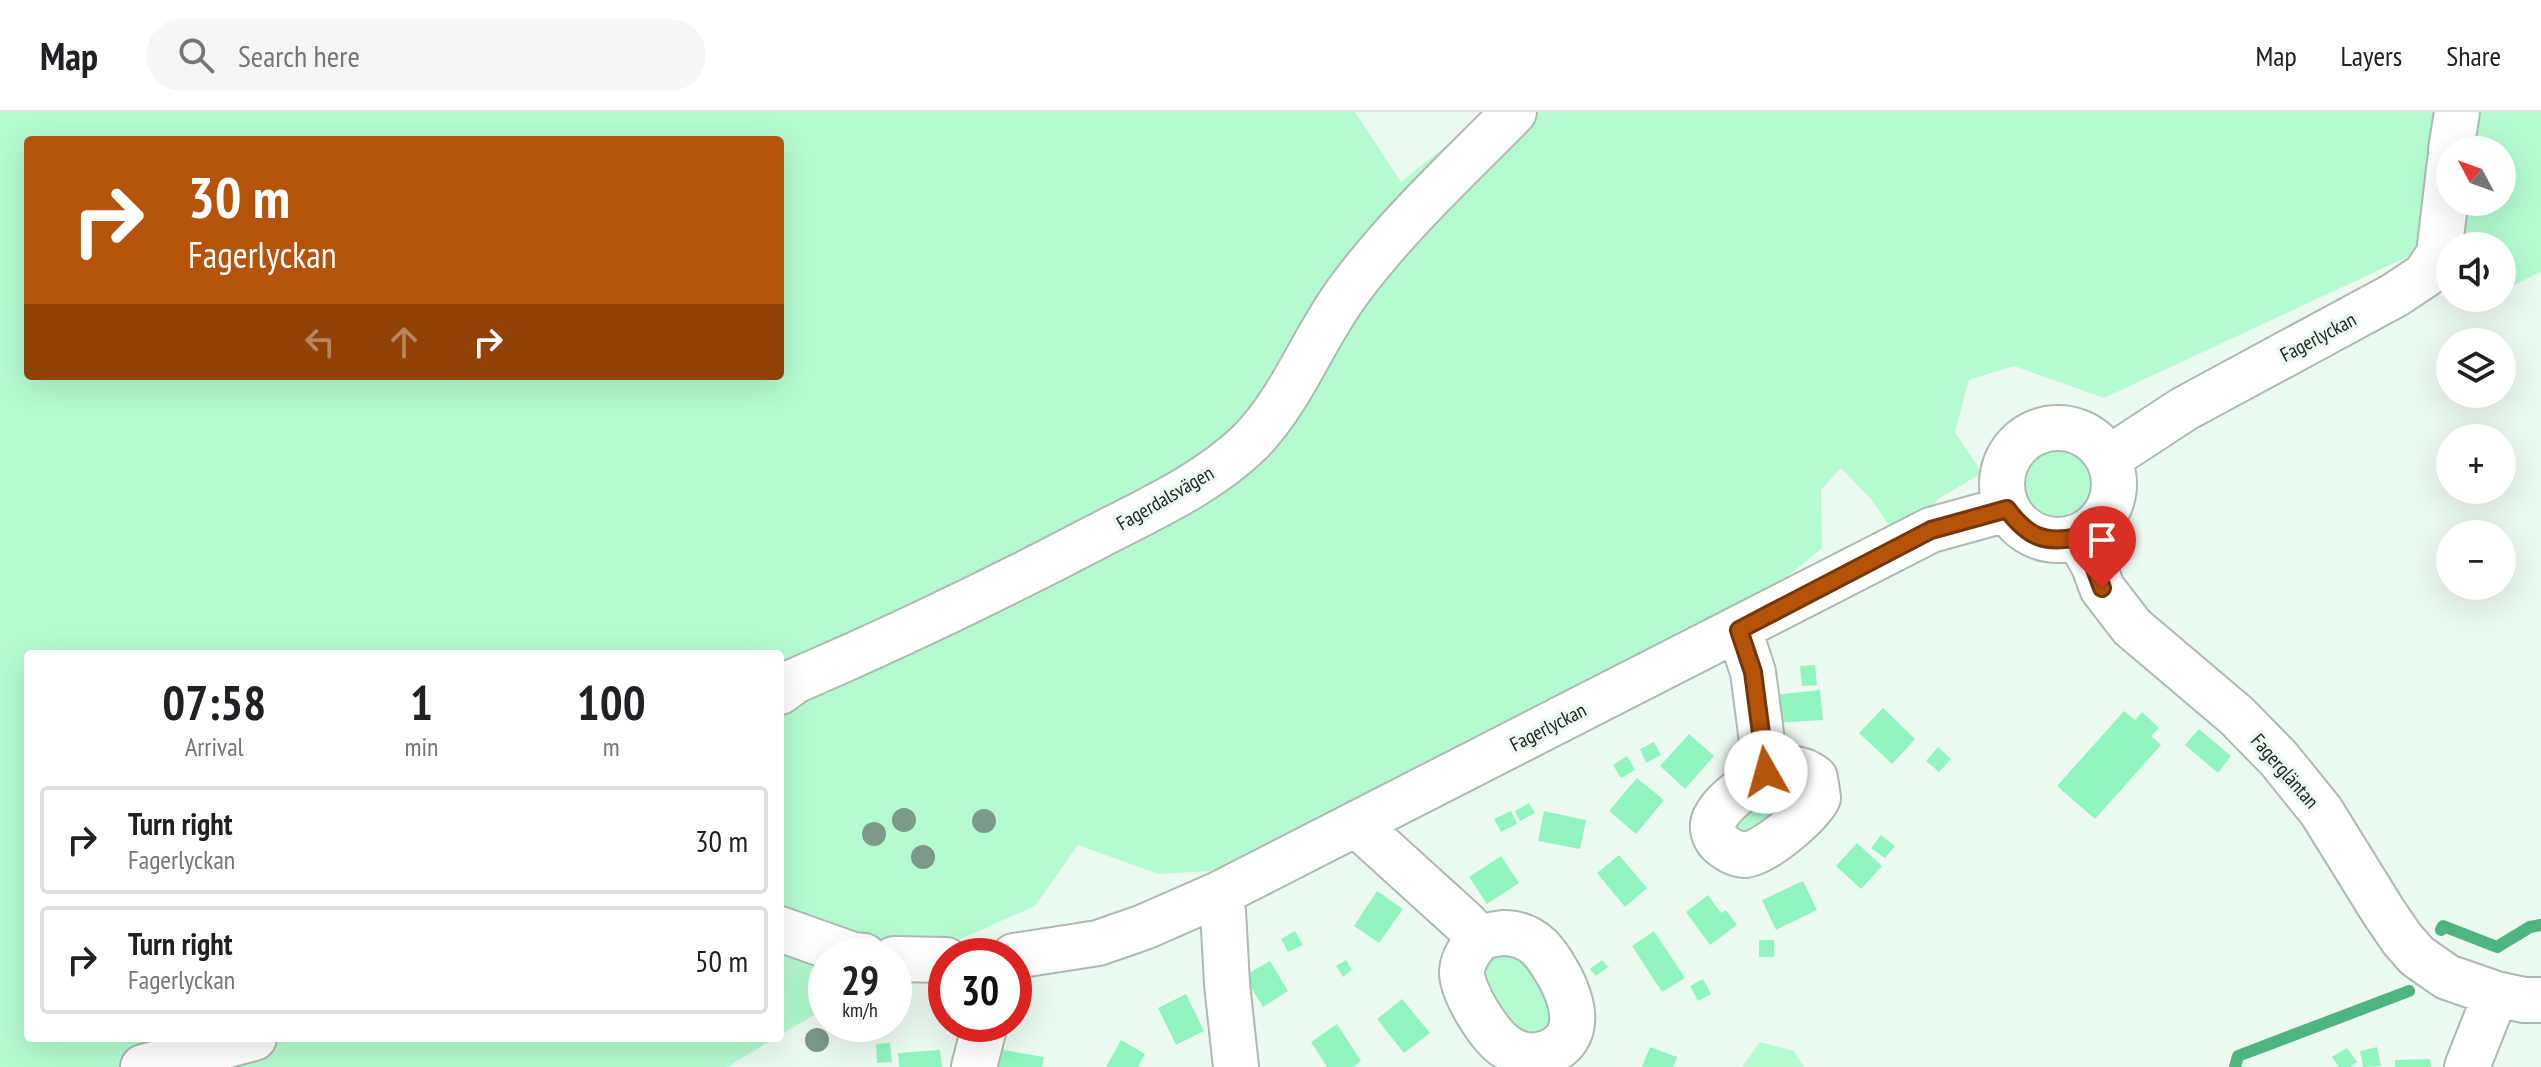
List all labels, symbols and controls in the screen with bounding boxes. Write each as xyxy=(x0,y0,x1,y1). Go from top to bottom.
search box xyxy=(146,19,706,91)
text: Map xyxy=(40,31,98,80)
icon: search xyxy=(174,33,218,77)
text: Search here xyxy=(238,36,360,75)
text: Map xyxy=(2255,37,2297,74)
text: Layers xyxy=(2341,37,2402,74)
text: Share xyxy=(2446,37,2501,74)
north arrow xyxy=(2436,136,2516,216)
map controls xyxy=(2436,136,2516,600)
text: 30 m xyxy=(188,161,290,233)
icon: right xyxy=(56,168,160,272)
text: Fagerlyckan xyxy=(188,231,336,278)
button: sound xyxy=(2436,232,2516,312)
street label: Fagerlyckan xyxy=(2275,306,2361,368)
icon: left xyxy=(298,320,342,364)
icon: ahead xyxy=(382,320,426,364)
icon: right xyxy=(466,320,510,364)
button: layers xyxy=(2436,328,2516,408)
button: + xyxy=(2436,424,2516,504)
street label: Fagerdalsvägen xyxy=(1112,460,1218,536)
pin xyxy=(2068,506,2136,588)
icon: arrive xyxy=(2080,518,2124,562)
button: − xyxy=(2436,520,2516,600)
text: 07:58 xyxy=(162,671,266,733)
text: 1 xyxy=(410,671,433,733)
text: 100 xyxy=(577,671,646,733)
street label: Fagerlyckan xyxy=(1505,697,1591,757)
street label: Fagergläntan xyxy=(2245,728,2325,814)
text: Arrival xyxy=(185,730,244,763)
text: min xyxy=(404,730,438,763)
text: m xyxy=(603,730,620,763)
position arrow xyxy=(1724,730,1808,814)
text: Turn right xyxy=(128,804,232,843)
icon: right xyxy=(60,818,104,862)
text: 30 m xyxy=(695,821,748,860)
text: Fagerlyckan xyxy=(128,843,235,876)
text: Turn right xyxy=(128,924,232,963)
icon: right xyxy=(60,938,104,982)
speed limit sign: 30 xyxy=(928,938,1032,1042)
text: 50 m xyxy=(695,941,748,980)
text: 29 xyxy=(841,954,879,1006)
text: Fagerlyckan xyxy=(128,963,235,996)
text: km/h xyxy=(842,997,878,1023)

